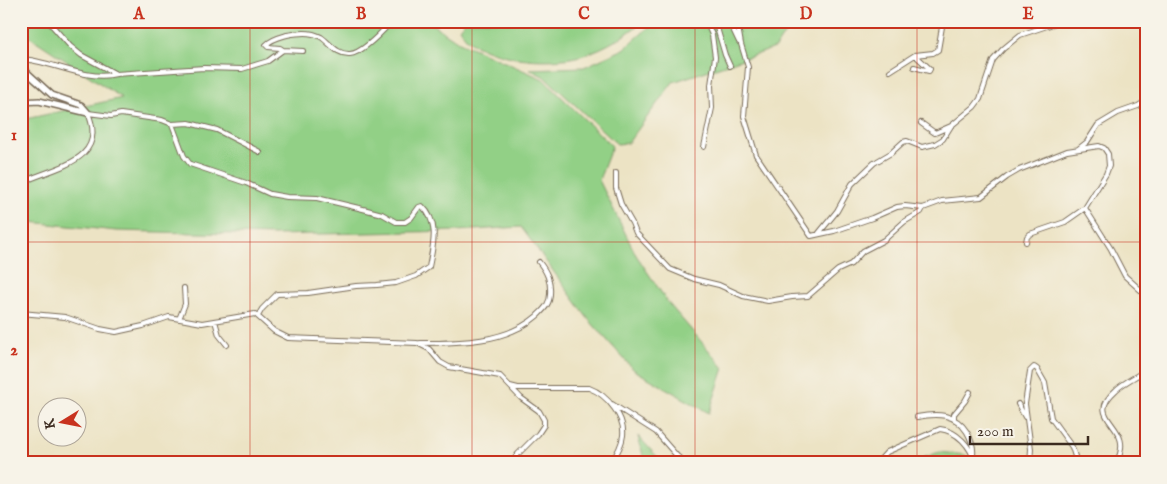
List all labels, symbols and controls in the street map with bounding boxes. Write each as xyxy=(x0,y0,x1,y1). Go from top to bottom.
text: A xyxy=(133,5,146,25)
text: B xyxy=(356,5,367,25)
text: C xyxy=(578,5,590,25)
text: D xyxy=(800,5,813,25)
text: E xyxy=(1022,5,1034,25)
text: 1 xyxy=(11,126,17,146)
text: 2 xyxy=(10,341,18,361)
north arrow xyxy=(38,396,88,446)
scale bar xyxy=(970,414,1087,446)
text: K xyxy=(40,417,60,431)
text: 200 m xyxy=(977,422,1014,441)

